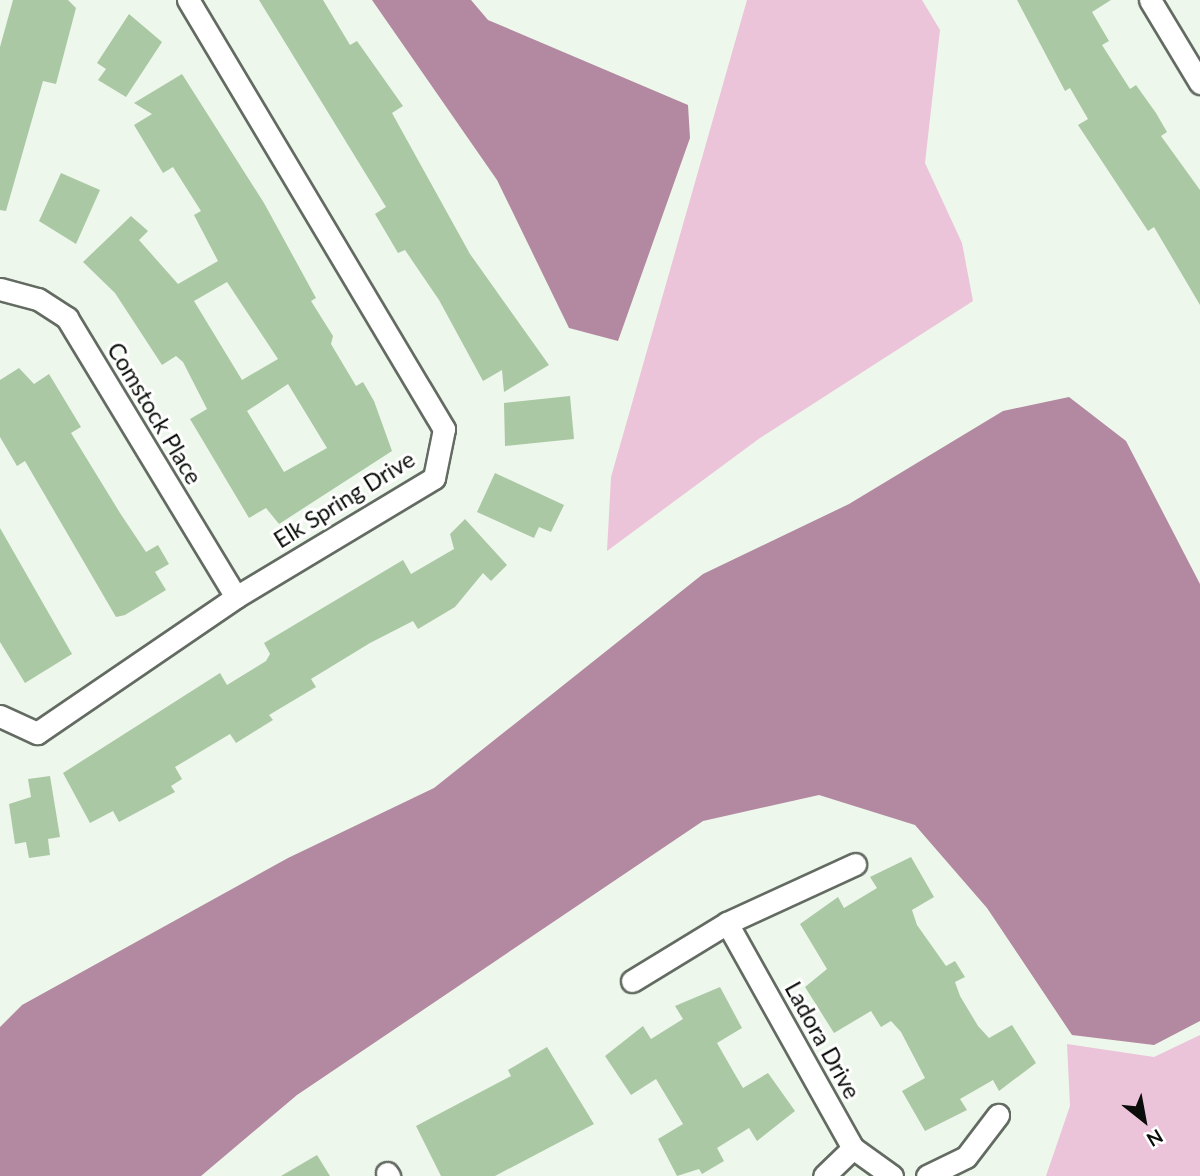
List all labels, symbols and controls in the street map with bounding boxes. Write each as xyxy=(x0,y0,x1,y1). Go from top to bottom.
street label: Comstock Place xyxy=(102,337,208,489)
street label: Elk Spring Drive xyxy=(269,445,419,553)
street label: Ladora Drive xyxy=(780,977,866,1103)
north arrow xyxy=(1109,1085,1179,1155)
text: N xyxy=(1143,1125,1167,1152)

